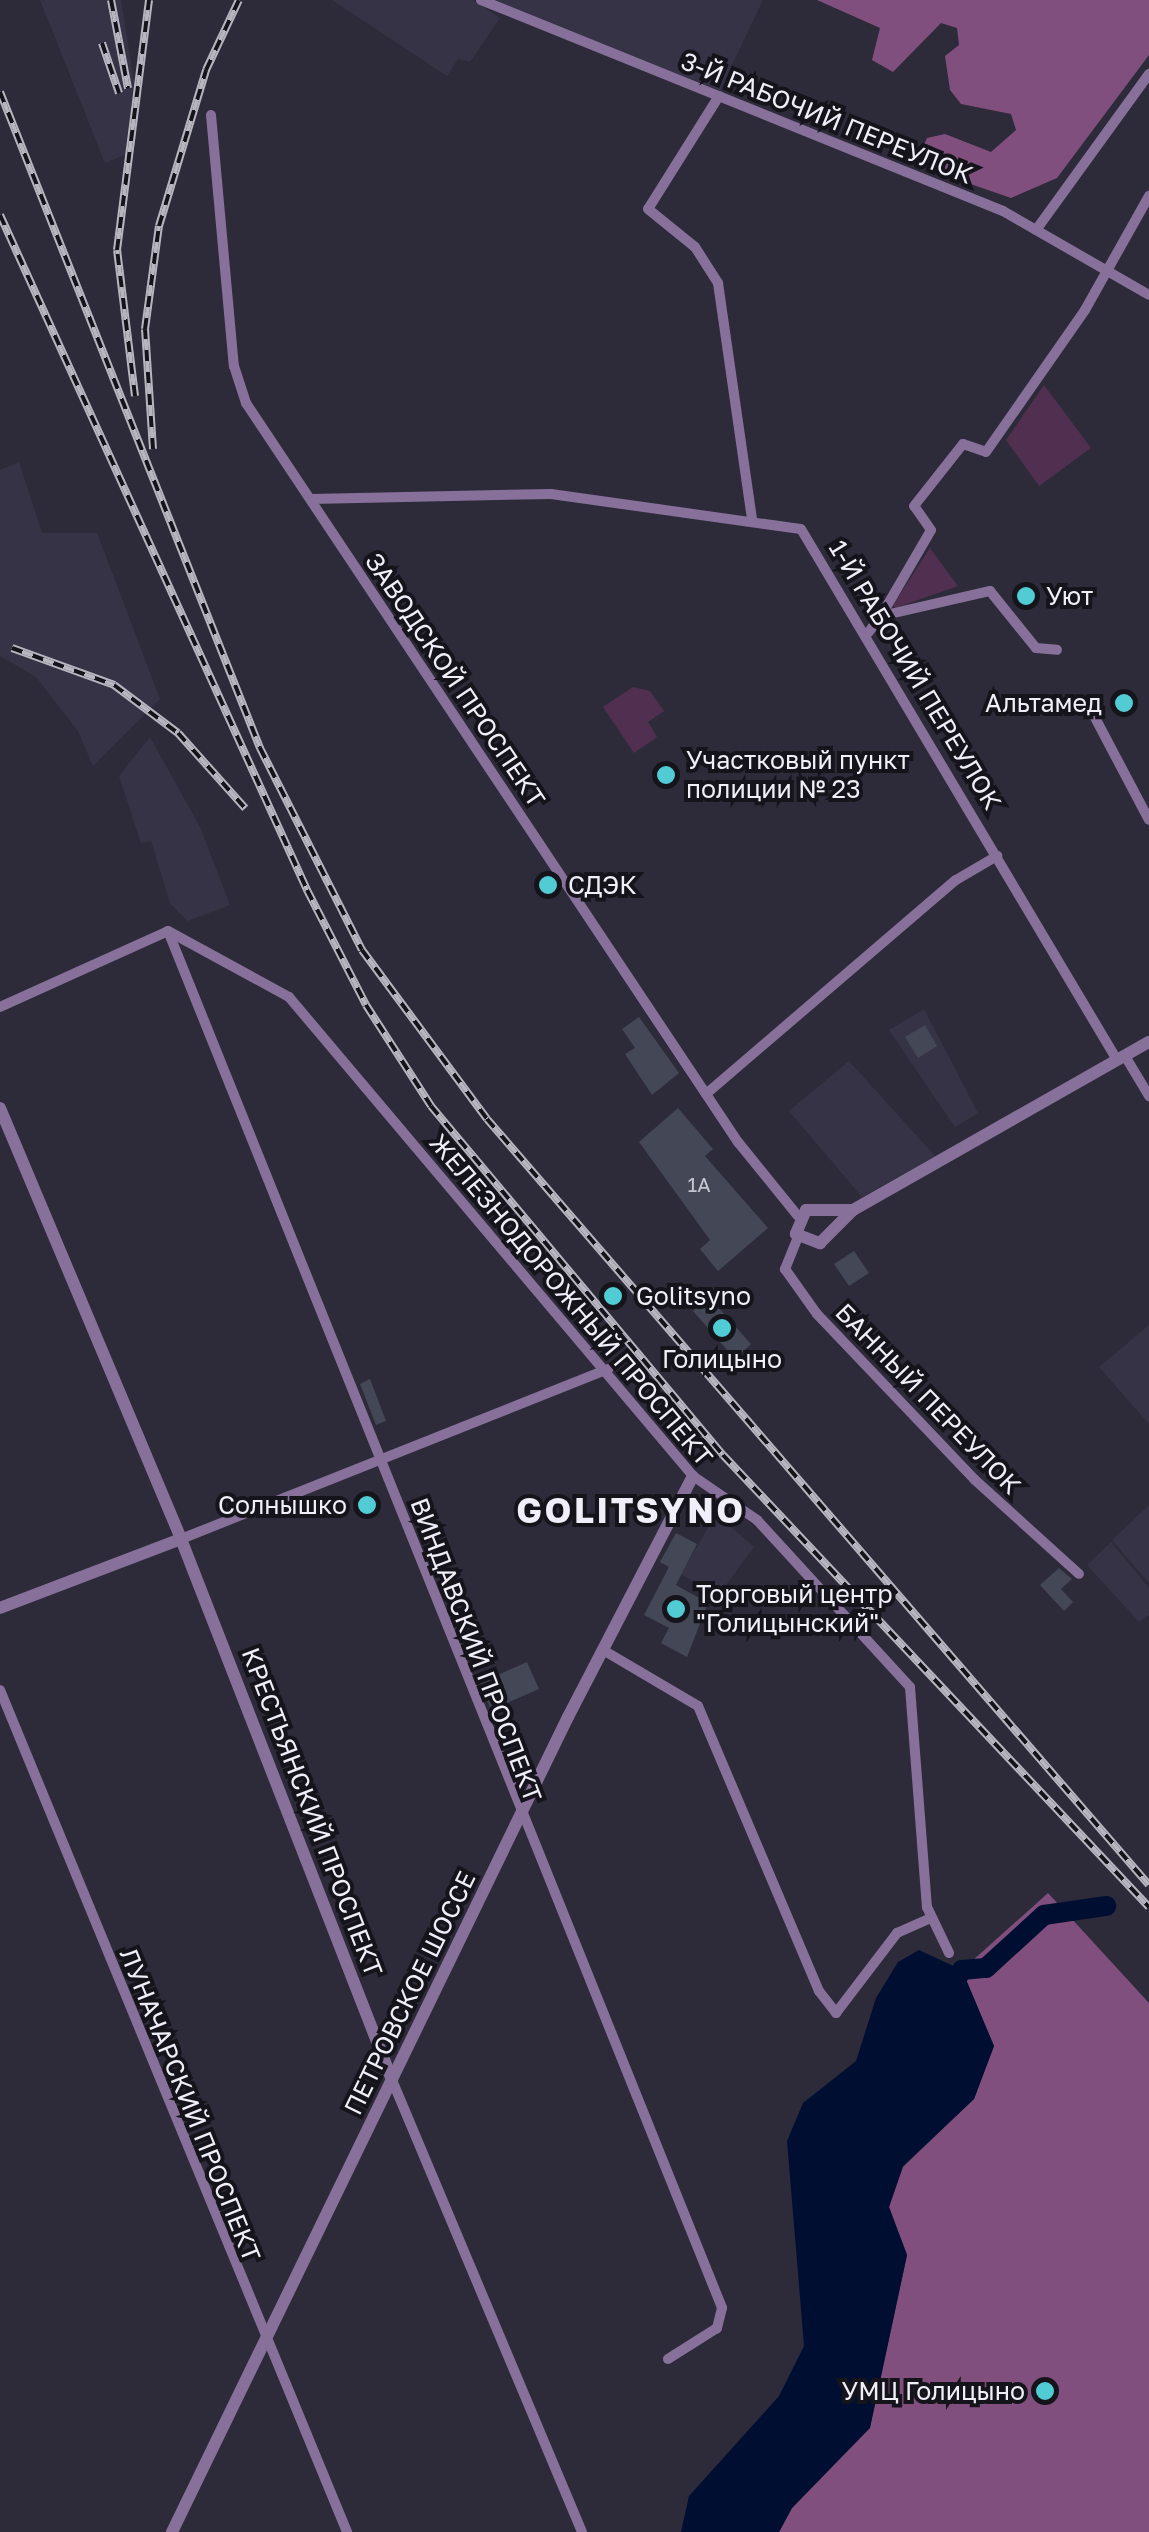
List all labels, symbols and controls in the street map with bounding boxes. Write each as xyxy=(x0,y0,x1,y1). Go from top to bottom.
street label: 3-Й РАБОЧИЙ ПЕРЕУЛОК xyxy=(677,46,977,190)
street label: 1-Й РАБОЧИЙ ПЕРЕУЛОК xyxy=(823,535,1007,815)
street label: ЗАВОДСКОЙ ПРОСПЕКТ xyxy=(359,547,551,813)
place label: Уют xyxy=(1046,581,1093,611)
marker: Уют xyxy=(1015,585,1037,607)
place label: Альтамед xyxy=(985,688,1102,718)
marker: Альтамед xyxy=(1111,690,1137,716)
place label: Участковый пункт полиции № 23 xyxy=(686,746,910,805)
marker: Участковый пункт полиции № 23 xyxy=(655,764,677,786)
place label: СДЭК xyxy=(568,870,637,900)
marker: СДЭК xyxy=(537,874,559,896)
street label: ЖЕЛЕЗНОДОРОЖНЫЙ ПРОСПЕКТ xyxy=(423,1128,719,1472)
house number: 1А xyxy=(687,1172,711,1196)
place label: Golitsyno xyxy=(636,1281,751,1311)
marker: Golitsyno xyxy=(600,1283,626,1309)
street label: БАННЫЙ ПЕРЕУЛОК xyxy=(829,1297,1027,1501)
marker: Голицыно xyxy=(711,1317,733,1339)
place label: Голицыно xyxy=(662,1344,782,1374)
district label: GOLITSYNO xyxy=(516,1489,746,1531)
place label: Солнышко xyxy=(218,1490,347,1520)
marker: Солнышко xyxy=(356,1494,378,1516)
street label: ВИНДАВСКИЙ ПРОСПЕКТ xyxy=(404,1494,548,1806)
place label: Торговый центр "Голицынский" xyxy=(696,1580,893,1639)
marker: Торговый центр "Голицынский" xyxy=(665,1598,687,1620)
street label: КРЕСТЬЯНСКИЙ ПРОСПЕКТ xyxy=(235,1643,389,1981)
street label: ПЕТРОВСКОЕ ШОССЕ xyxy=(338,1866,482,2120)
street label: ЛУНАЧАРСКИЙ ПРОСПЕКТ xyxy=(113,1944,267,2266)
place label: УМЦ Голицыно xyxy=(842,2376,1025,2406)
marker: УМЦ Голицыно xyxy=(1034,2380,1056,2402)

